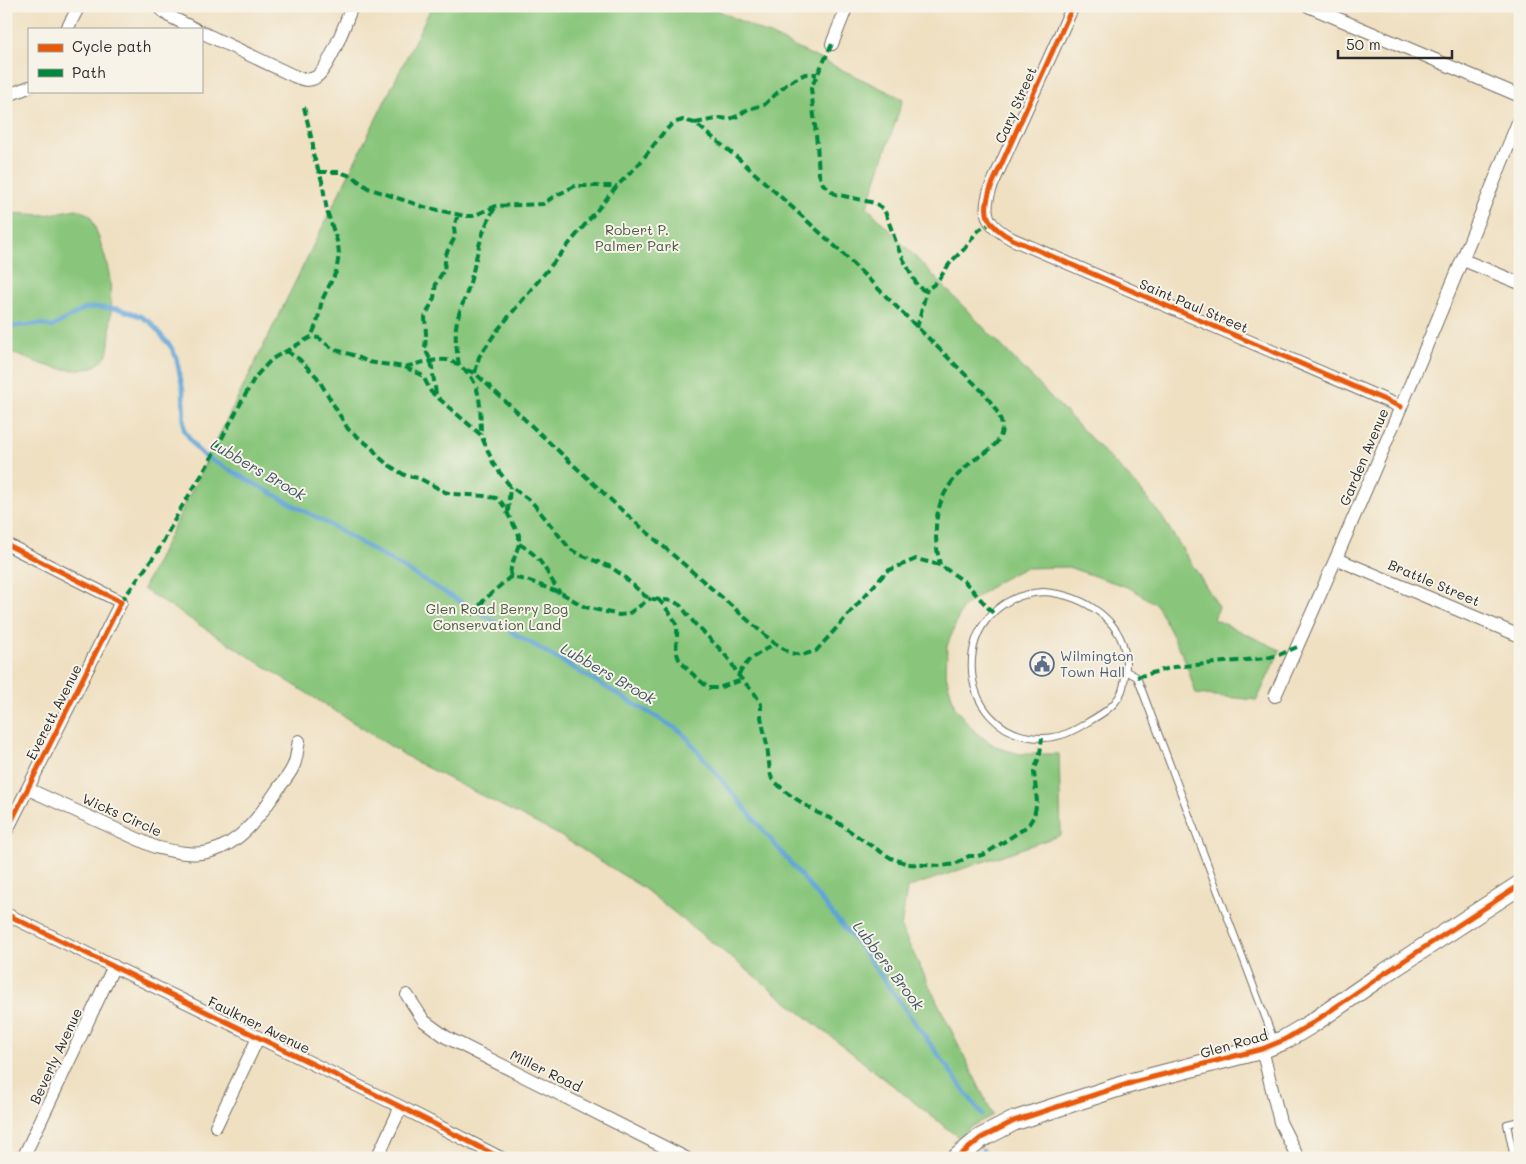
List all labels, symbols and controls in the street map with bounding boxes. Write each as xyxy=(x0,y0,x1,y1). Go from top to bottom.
legend xyxy=(28,28,202,92)
scale bar xyxy=(1338,28,1452,60)
text: 50 m xyxy=(1346,34,1381,54)
text: Cycle path xyxy=(72,36,151,56)
text: Path xyxy=(72,62,106,82)
street label: Cary Street xyxy=(990,63,1041,146)
park label: Robert P. Palmer Park xyxy=(595,220,679,255)
street label: Saint Paul Street xyxy=(1137,274,1252,337)
street label: Garden Avenue xyxy=(1334,405,1393,509)
water label: Lubbers Brook xyxy=(207,434,311,505)
street label: Brattle Street xyxy=(1385,555,1483,610)
park label: Glen Road Berry Bog Conservation Land xyxy=(426,599,568,634)
water label: Lubbers Brook xyxy=(557,638,661,709)
place label: Wilmington Town Hall xyxy=(1060,646,1134,681)
public building icon: Wilmington Town Hall xyxy=(1029,651,1055,677)
street label: Everett Avenue xyxy=(21,661,86,763)
street label: Wicks Circle xyxy=(79,789,165,841)
water label: Lubbers Brook xyxy=(849,917,930,1015)
street label: Faulkner Avenue xyxy=(205,992,314,1058)
street label: Beverly Avenue xyxy=(25,1005,86,1107)
street label: Glen Road xyxy=(1198,1025,1270,1062)
street label: Miller Road xyxy=(507,1045,585,1096)

